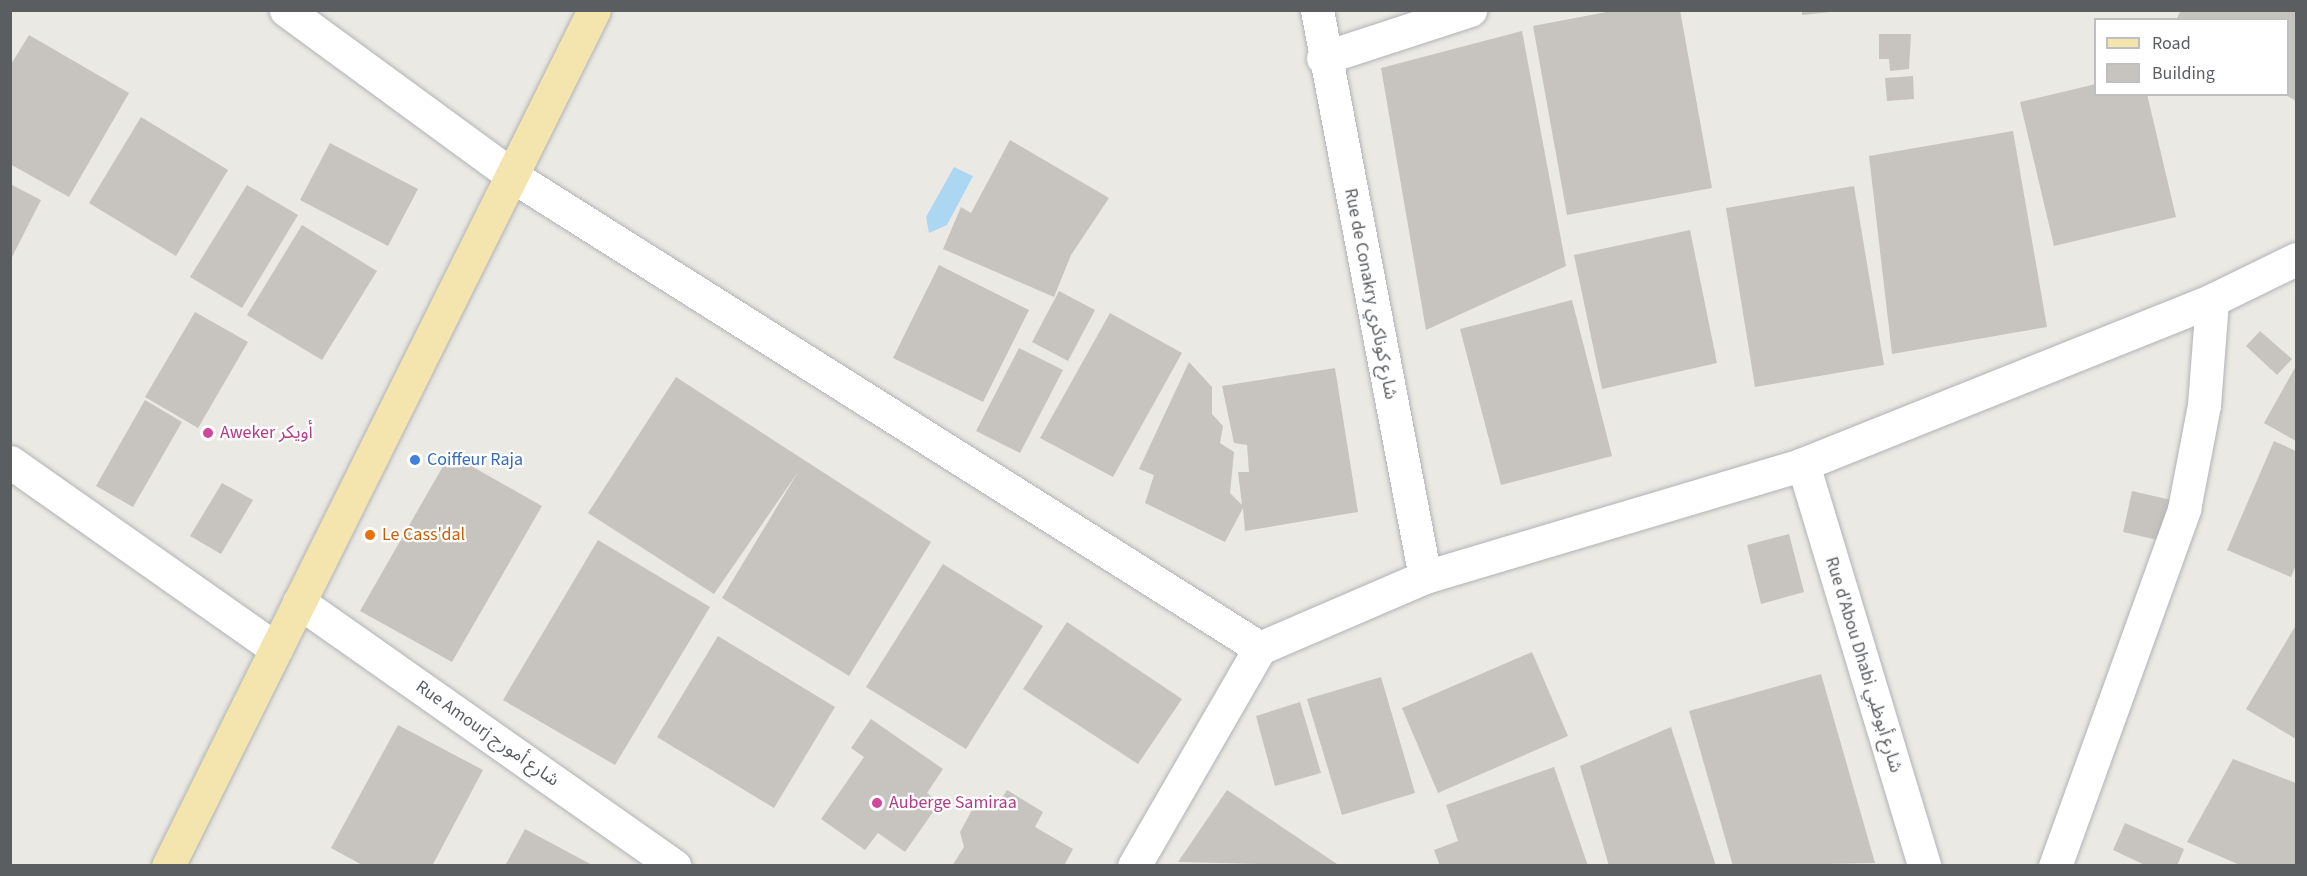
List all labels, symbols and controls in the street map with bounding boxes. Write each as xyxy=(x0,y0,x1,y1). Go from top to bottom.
legend xyxy=(2094,18,2289,96)
text: Road xyxy=(2152,31,2191,56)
text: Building xyxy=(2152,61,2215,86)
street label: Rue de Conakry شارع كوناكري xyxy=(1339,187,1401,401)
place label: Aweker أويكر xyxy=(220,422,313,444)
marker: Aweker أويكر xyxy=(201,426,215,440)
place label: Coiffeur Raja xyxy=(427,449,523,471)
marker: Coiffeur Raja xyxy=(408,453,422,467)
place label: Le Cass'dal xyxy=(382,524,465,546)
marker: Le Cass'dal xyxy=(363,528,377,542)
street label: Rue d'Abou Dhabi شارع أبوظبي xyxy=(1820,554,1906,776)
street label: Rue Amourj شارع أمورج xyxy=(411,676,563,792)
place label: Auberge Samiraa xyxy=(889,792,1017,814)
marker: Auberge Samiraa xyxy=(870,796,884,810)

